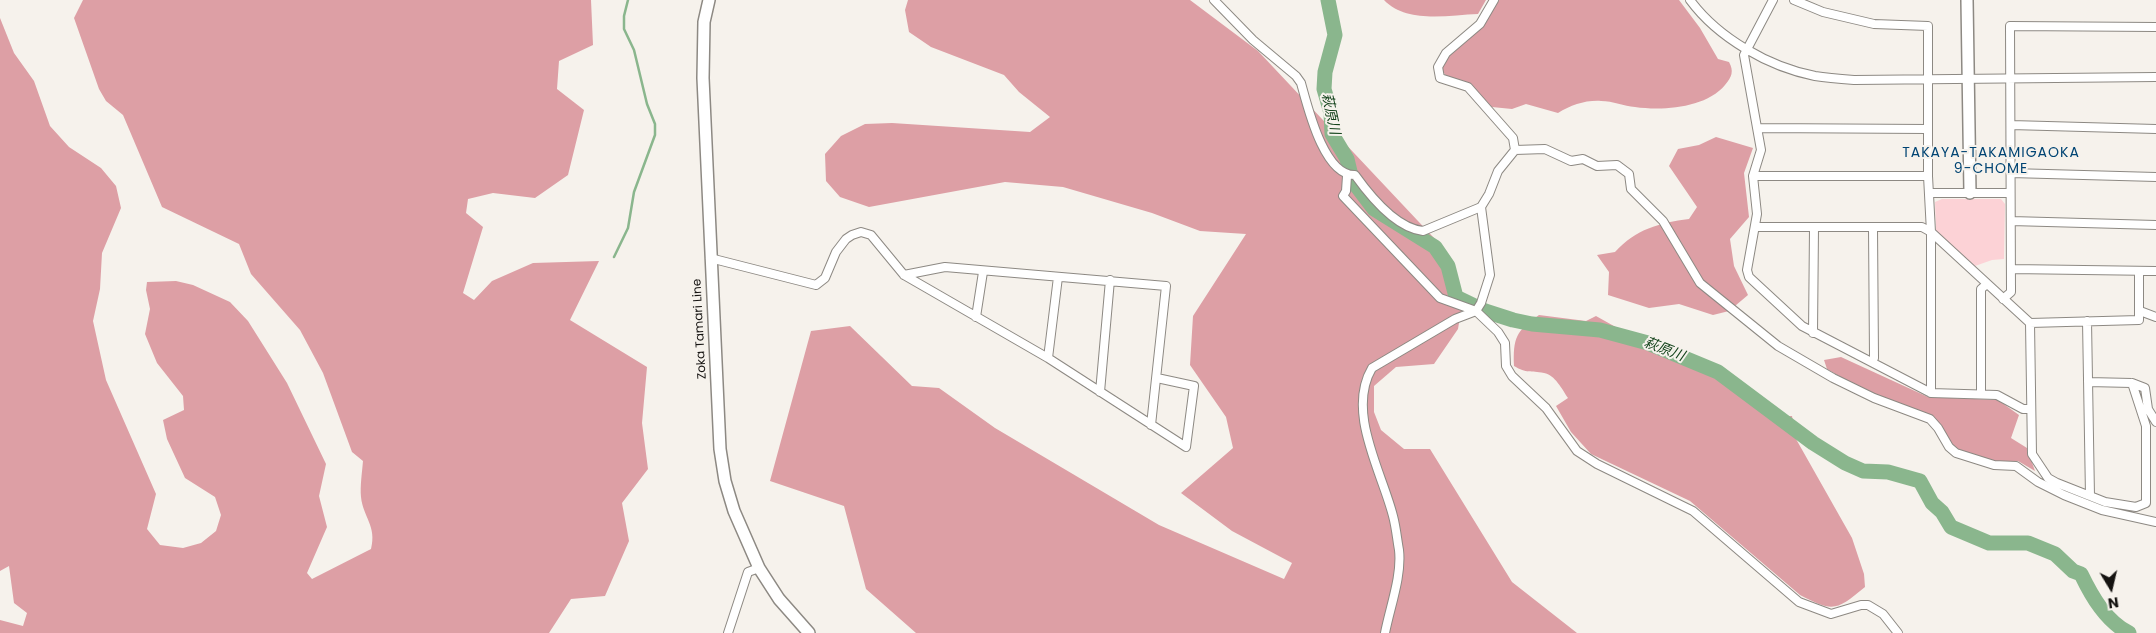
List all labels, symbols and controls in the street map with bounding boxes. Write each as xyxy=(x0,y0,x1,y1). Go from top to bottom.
water label: 萩原川 xyxy=(1317,92,1343,136)
district label: TAKAYA-TAKAMIGAOKA 9-CHOME xyxy=(1900,145,2082,178)
street label: Zoka Tamari Line xyxy=(690,278,710,380)
water label: 萩原川 xyxy=(1641,335,1687,365)
north arrow xyxy=(2086,563,2136,613)
text: N xyxy=(2107,592,2120,614)

